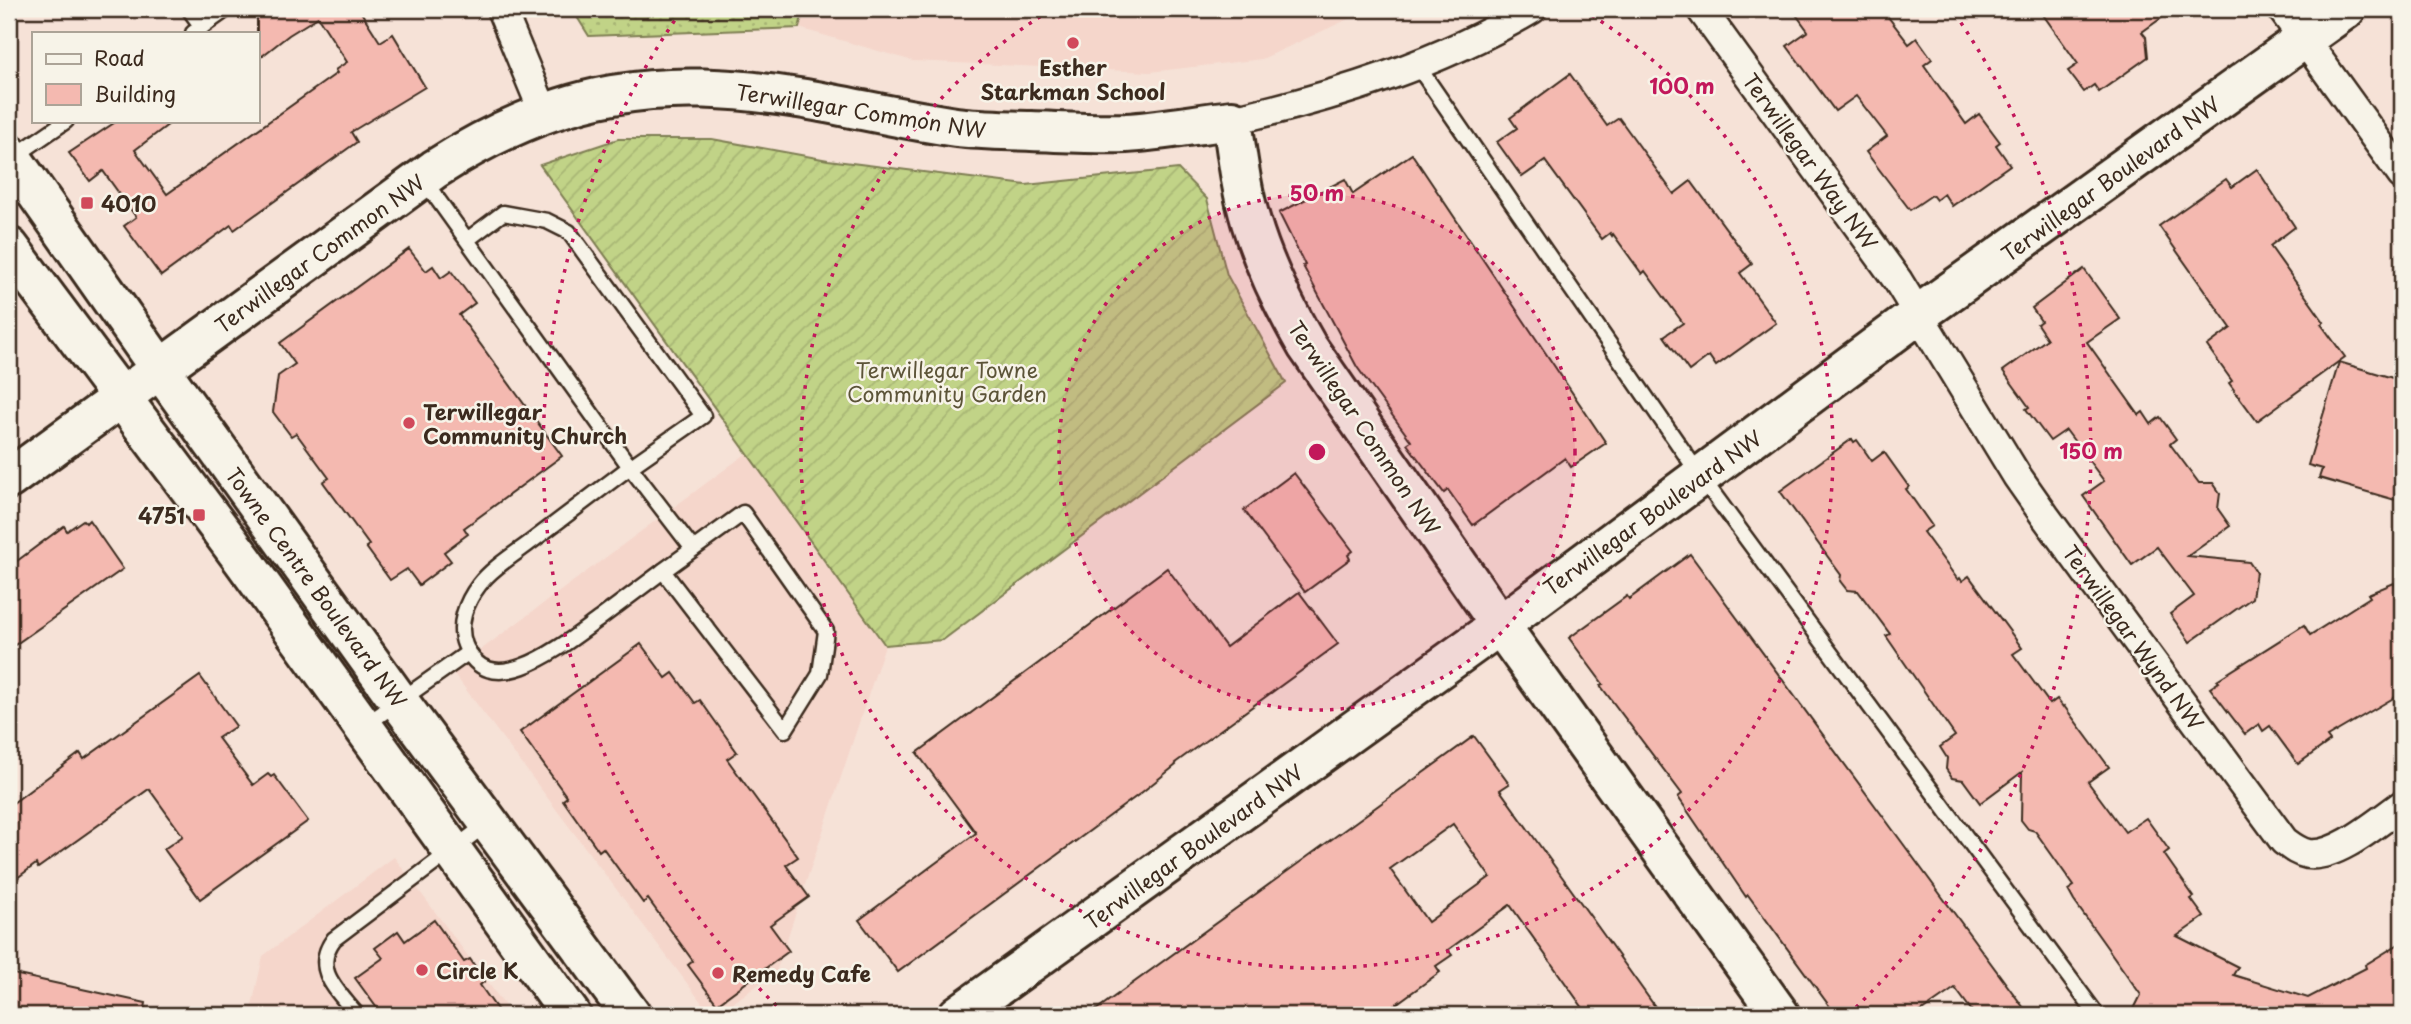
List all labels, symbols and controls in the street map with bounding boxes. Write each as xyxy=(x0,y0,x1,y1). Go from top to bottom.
legend xyxy=(32,32,259,122)
marker: Esther Starkman School xyxy=(1065,35,1081,51)
text: Road xyxy=(94,41,145,73)
place label: Esther Starkman School xyxy=(980,51,1166,107)
street label: Terwillegar Way NW xyxy=(1736,66,1886,256)
text: 100 m xyxy=(1649,69,1715,101)
street label: Terwillegar Common NW xyxy=(734,74,989,146)
text: Building xyxy=(94,77,176,109)
street label: Terwillegar Boulevard NW xyxy=(1994,87,2227,269)
street label: Terwillegar Common NW xyxy=(207,166,431,340)
text: 50 m xyxy=(1290,176,1344,208)
place label: 4010 xyxy=(101,187,156,219)
marker: 4010 xyxy=(79,195,95,211)
street label: Terwillegar Common NW xyxy=(1281,313,1449,541)
park label: Terwillegar Towne Community Garden xyxy=(847,353,1047,409)
place label: Terwillegar Community Church xyxy=(423,395,627,451)
marker: Terwillegar Community Church xyxy=(401,415,417,431)
street label: Terwillegar Boulevard NW xyxy=(1536,421,1769,603)
text: 150 m xyxy=(2059,434,2123,466)
centre of rings xyxy=(1305,440,1329,464)
street label: Towne Centre Boulevard NW xyxy=(219,460,415,714)
place label: 4751 xyxy=(138,499,185,531)
marker: 4751 xyxy=(191,507,207,523)
street label: Terwillegar Wynd NW xyxy=(2056,538,2213,737)
street label: Terwillegar Boulevard NW xyxy=(1077,755,1310,937)
place label: Circle K xyxy=(436,954,518,986)
place label: Remedy Cafe xyxy=(732,957,871,989)
marker: Circle K xyxy=(414,962,430,978)
marker: Remedy Cafe xyxy=(710,965,726,981)

